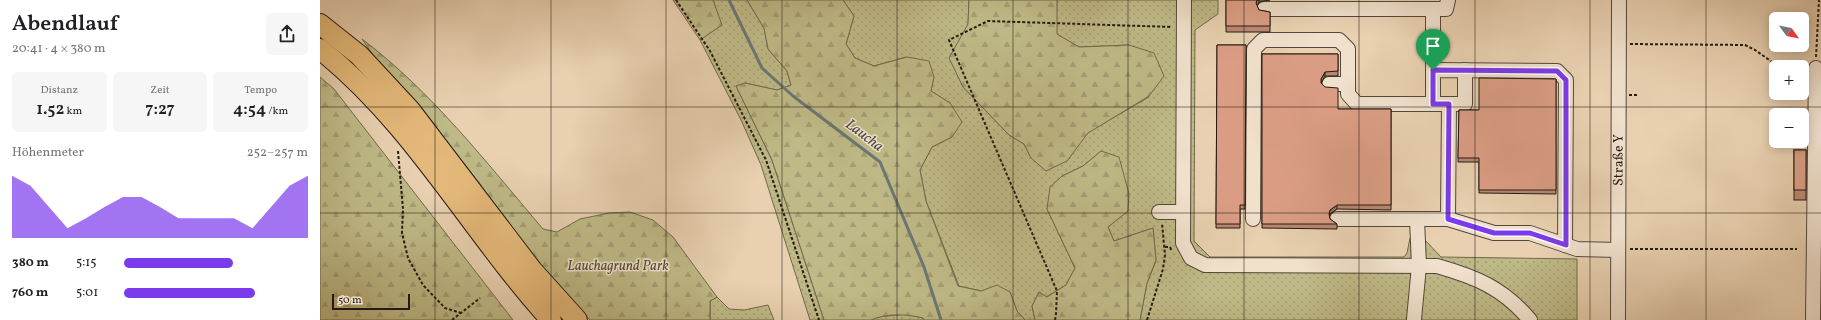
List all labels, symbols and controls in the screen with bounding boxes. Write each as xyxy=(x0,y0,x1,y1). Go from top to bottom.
text: Abendlauf xyxy=(12,9,118,40)
north arrow xyxy=(1769,12,1809,52)
map controls xyxy=(1769,12,1809,148)
button: share xyxy=(266,13,308,55)
pin xyxy=(1416,29,1450,70)
icon: arrive xyxy=(1422,35,1444,57)
text: 20:41 · 4 × 380 m xyxy=(12,40,106,58)
button: + xyxy=(1769,60,1809,100)
text: Distanz xyxy=(41,83,78,98)
text: Zeit xyxy=(150,83,170,98)
text: Tempo xyxy=(244,83,277,98)
text: 1.52 xyxy=(36,98,64,121)
text: 7:27 xyxy=(145,98,175,121)
text: 4:54 xyxy=(233,98,266,121)
text: km xyxy=(64,104,82,119)
text: /km xyxy=(266,104,288,119)
button: − xyxy=(1769,108,1809,148)
water label: Laucha xyxy=(841,115,887,157)
street label: Straße Y xyxy=(1609,134,1628,186)
text: Höhenmeter xyxy=(12,144,84,162)
text: 252–257 m xyxy=(247,144,308,162)
text: 380 m xyxy=(12,254,49,272)
text: 5:15 xyxy=(76,254,97,272)
park label: Lauchagrund Park xyxy=(567,257,669,276)
text: 760 m xyxy=(12,284,48,302)
text: 5:01 xyxy=(76,284,98,302)
scale bar xyxy=(332,292,410,311)
text: 50 m xyxy=(338,293,362,308)

